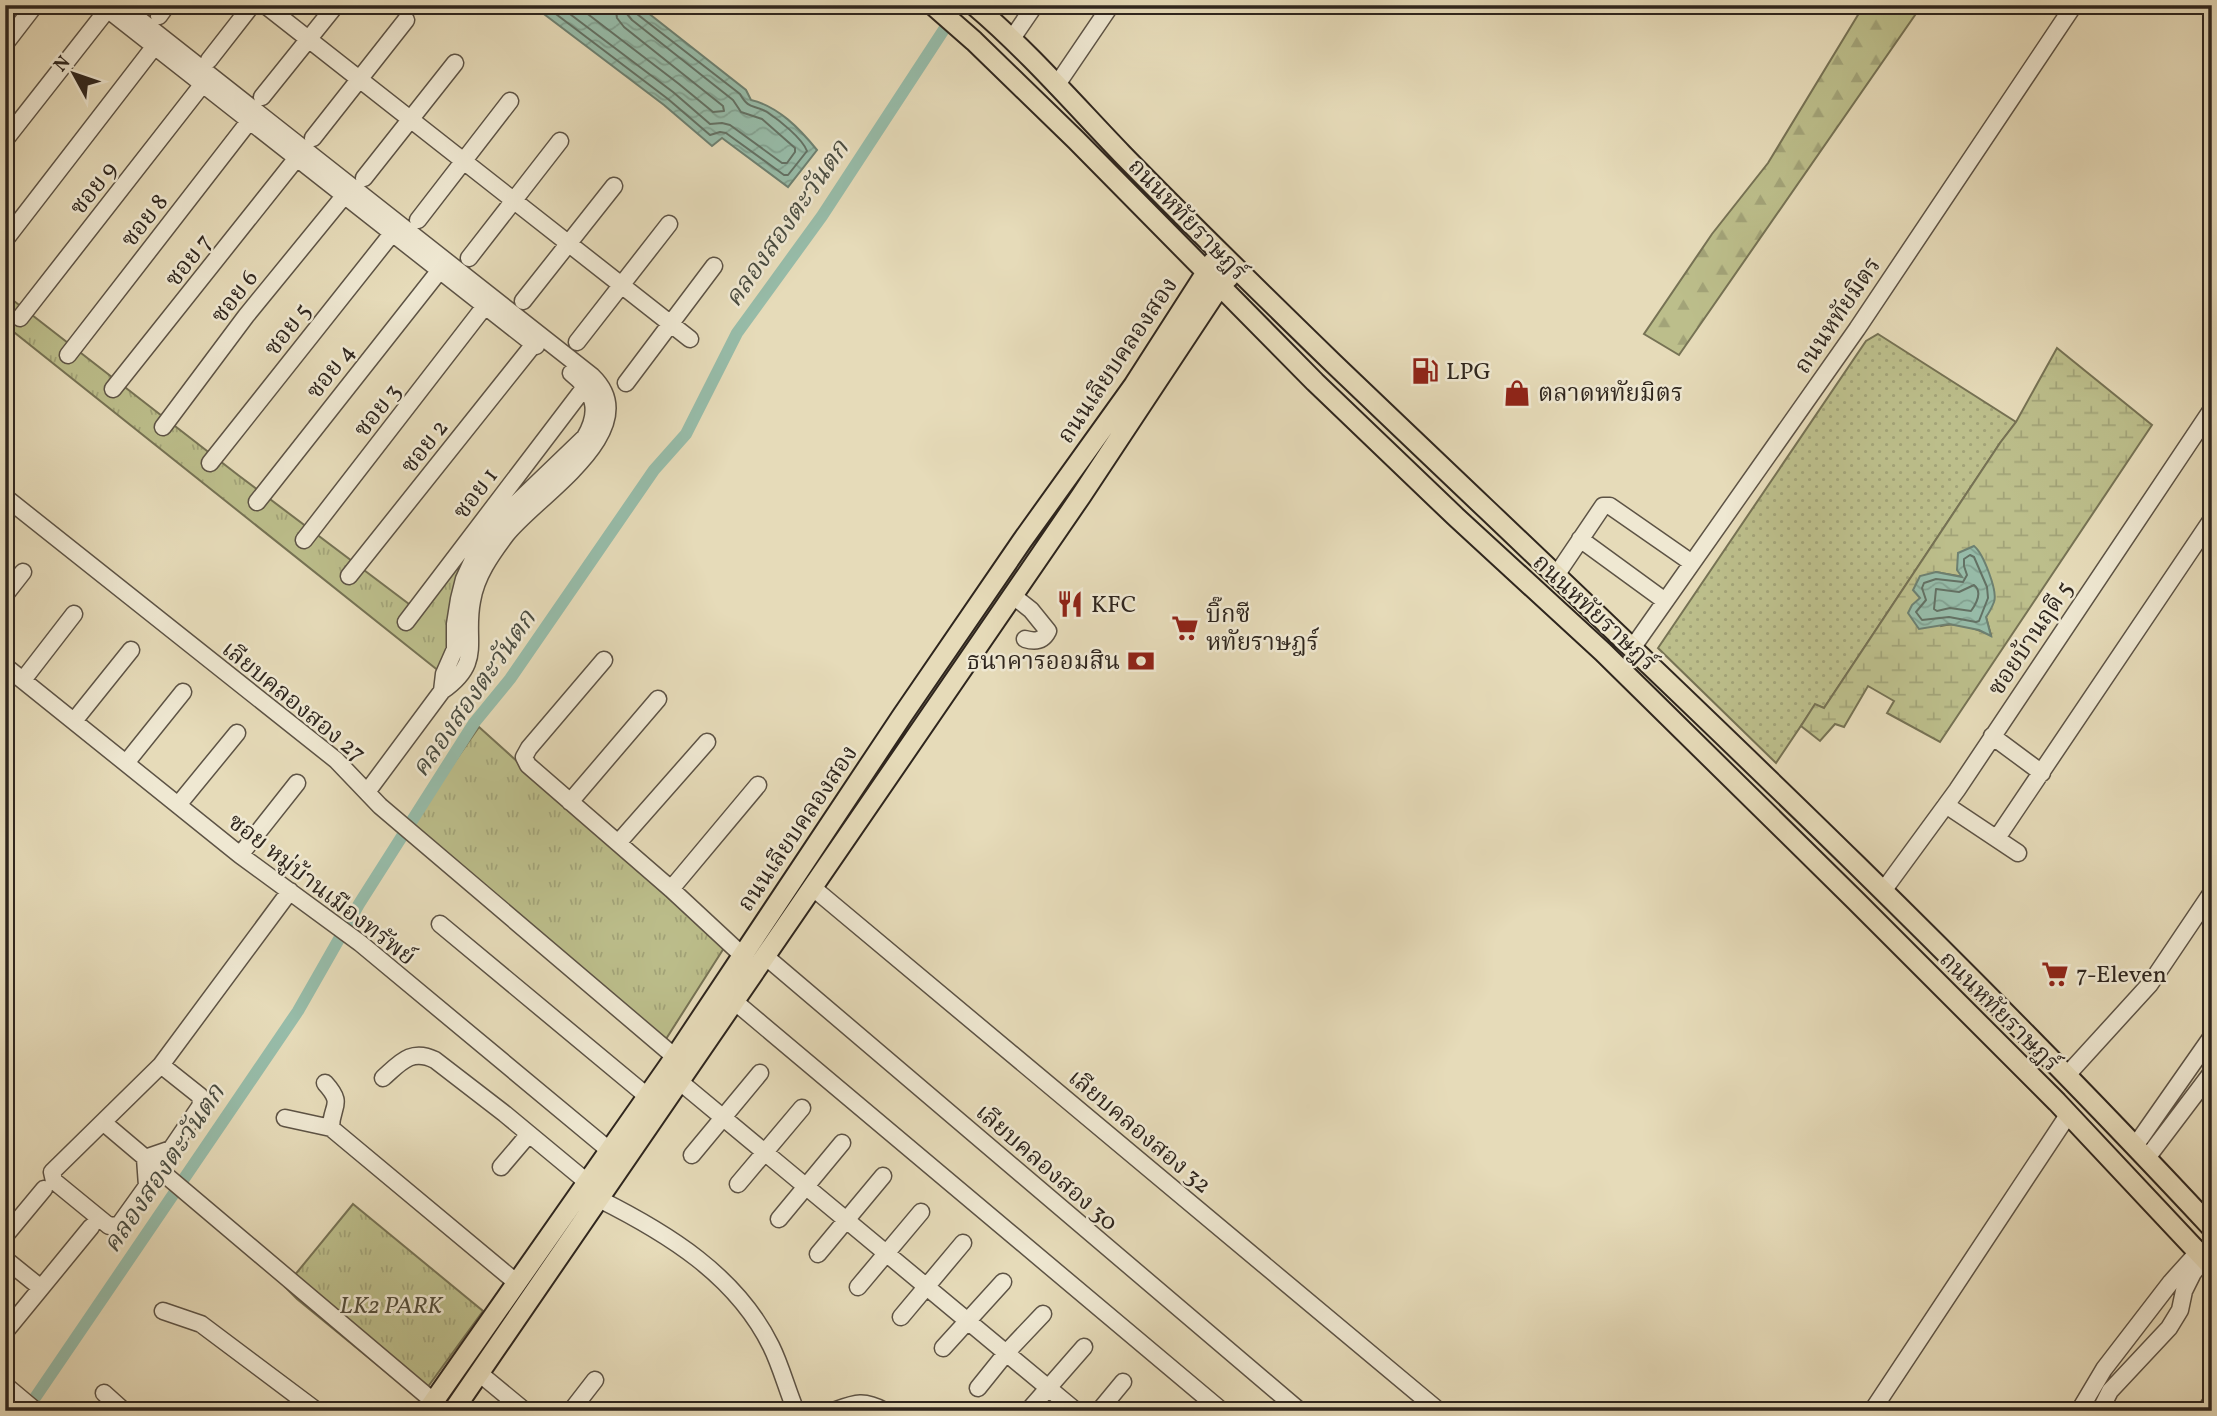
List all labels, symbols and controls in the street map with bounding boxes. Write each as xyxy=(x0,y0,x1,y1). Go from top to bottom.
north arrow xyxy=(38,38,108,108)
text: N xyxy=(48,51,77,78)
water label: คลองสองตะวันตก xyxy=(717,132,859,315)
street label: ถนนหทัยราษฎร์ xyxy=(1119,151,1255,290)
street label: ซอย 9 xyxy=(63,155,126,223)
street label: ซอย 8 xyxy=(114,187,177,255)
street label: ซอย 7 xyxy=(158,227,221,295)
street label: ถนนหทัยมิตร xyxy=(1787,251,1890,381)
street label: ซอย 6 xyxy=(204,263,267,331)
street label: ถนนเลียบคลองสอง xyxy=(1050,271,1187,451)
street label: ซอย 5 xyxy=(257,296,320,364)
street label: ซอย 4 xyxy=(299,337,364,407)
fuel station icon: LPG xyxy=(1410,356,1440,386)
place label: LPG xyxy=(1446,356,1491,390)
street label: ซอย 3 xyxy=(347,377,410,445)
shop icon: ตลาดหทัยมิตร xyxy=(1502,378,1532,408)
place label: ตลาดหทัยมิตร xyxy=(1538,378,1683,412)
street label: ซอย 2 xyxy=(394,413,458,482)
street label: ซอย 1 xyxy=(446,461,507,527)
street label: ถนนหทัยราษฎร์ xyxy=(1524,546,1664,680)
street label: ซอยบ้านฤดี 5 xyxy=(1981,575,2083,703)
restaurant icon: KFC xyxy=(1055,589,1085,619)
place label: KFC xyxy=(1091,589,1136,623)
place label: บิ๊กซี หทัยราษฎร์ xyxy=(1206,596,1319,661)
water label: คลองสองตะวันตก xyxy=(404,602,546,785)
supermarket icon: บิ๊กซี หทัยราษฎร์ xyxy=(1170,613,1200,643)
street label: เลียบคลองสอง 27 xyxy=(213,634,372,771)
place label: ธนาคารออมสิน xyxy=(966,646,1120,680)
bank icon: ธนาคารออมสิน xyxy=(1126,646,1156,676)
street label: ถนนเลียบคลองสอง xyxy=(730,739,867,919)
street label: ซอย หมู่บ้านเมืองทรัพย์ xyxy=(220,806,423,975)
street label: ถนนหทัยราษฎร์ xyxy=(1930,943,2068,1081)
supermarket icon: 7-Eleven xyxy=(2040,959,2070,989)
place label: 7-Eleven xyxy=(2076,959,2167,993)
street label: เลียบคลองสอง 32 xyxy=(1060,1062,1218,1203)
water label: คลองสองตะวันตก xyxy=(95,1077,235,1261)
street label: เลียบคลองสอง 30 xyxy=(967,1097,1124,1240)
park label: LK2 PARK xyxy=(340,1290,444,1324)

